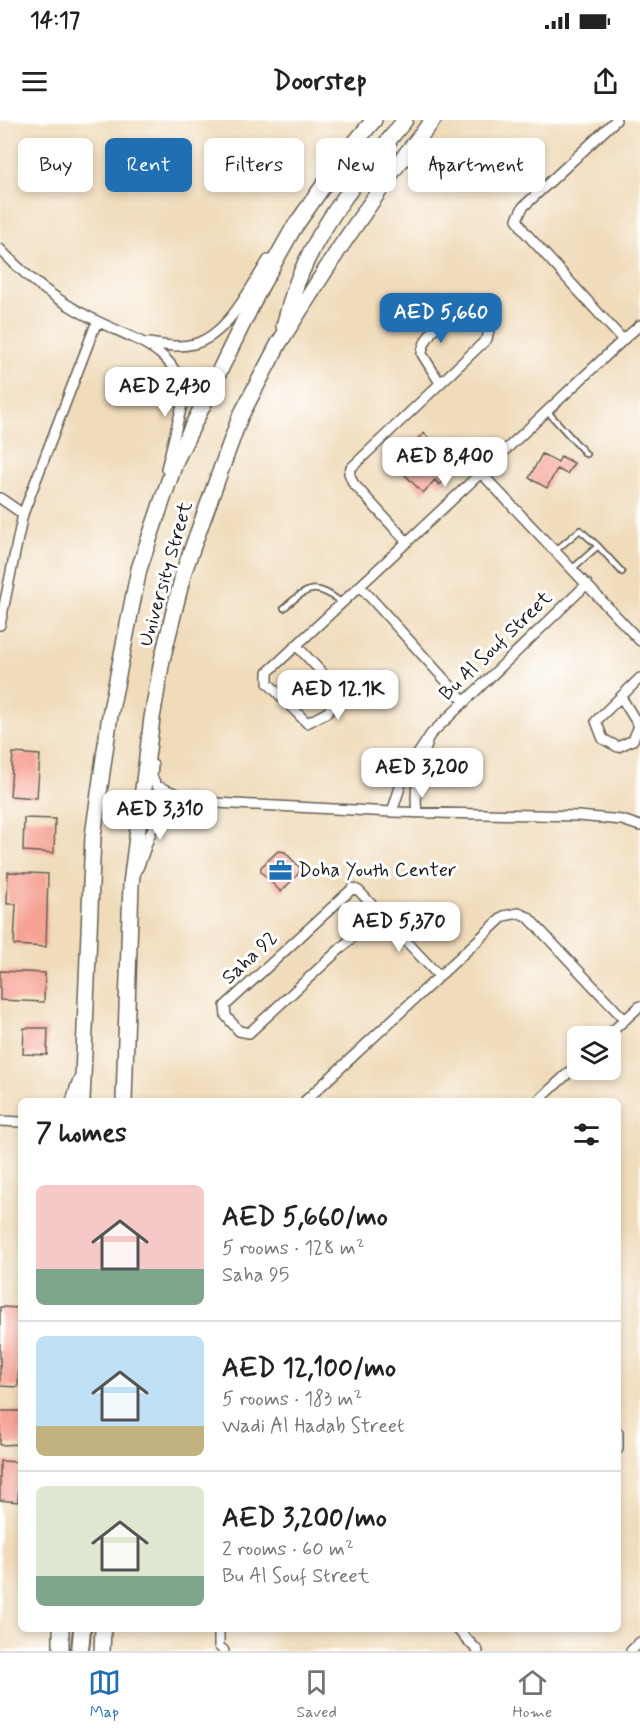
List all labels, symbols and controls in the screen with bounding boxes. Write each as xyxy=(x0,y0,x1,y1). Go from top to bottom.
text: 14:17 xyxy=(30,7,80,35)
text: Doorstep xyxy=(273,64,367,99)
icon: menu xyxy=(18,65,51,98)
icon: share xyxy=(589,65,622,98)
chip: Buy xyxy=(18,138,93,192)
chip: Rent xyxy=(105,138,192,192)
chip: Filters xyxy=(204,138,304,192)
chip: New xyxy=(316,138,396,192)
chip: Apartment xyxy=(408,138,545,192)
pin: AED 5,660 xyxy=(372,293,510,344)
text: AED 5,660 xyxy=(394,299,488,326)
pin: AED 2,430 xyxy=(96,367,234,418)
text: AED 2,430 xyxy=(119,373,211,400)
pin: AED 8,400 xyxy=(376,437,514,488)
text: AED 8,400 xyxy=(396,443,494,470)
street label: University Street xyxy=(132,498,200,650)
street label: Bu Al Souf Street xyxy=(434,585,559,707)
pin: AED 12.1K xyxy=(269,670,407,721)
text: AED 12.1K xyxy=(291,676,385,703)
pin: AED 3,200 xyxy=(353,748,491,799)
text: AED 3,200 xyxy=(375,754,469,781)
pin: AED 3,310 xyxy=(91,790,229,841)
text: AED 3,310 xyxy=(116,796,204,823)
office icon: Doha Youth Center xyxy=(267,857,293,883)
place label: Doha Youth Center xyxy=(298,857,456,884)
pin: AED 5,370 xyxy=(330,902,468,953)
text: AED 5,370 xyxy=(352,908,446,935)
street label: Saha 92 xyxy=(216,925,284,991)
map controls xyxy=(567,1026,621,1080)
button: layers xyxy=(567,1026,621,1080)
text: 7 homes xyxy=(36,1117,127,1151)
icon: filters xyxy=(570,1118,603,1151)
text: AED 5,660/mo xyxy=(222,1201,388,1235)
icon: home xyxy=(84,1209,156,1281)
text: 5 rooms · 128 m² xyxy=(222,1235,365,1262)
text: Saha 95 xyxy=(222,1262,289,1289)
text: AED 12,100/mo xyxy=(222,1352,396,1386)
icon: home xyxy=(84,1360,156,1432)
text: 5 rooms · 183 m² xyxy=(222,1386,362,1413)
text: Wadi Al Hadab Street xyxy=(222,1413,405,1440)
text: AED 3,200/mo xyxy=(222,1502,387,1536)
icon: home xyxy=(84,1510,156,1582)
text: 2 rooms · 60 m² xyxy=(222,1536,354,1563)
text: Bu Al Souf Street xyxy=(222,1563,369,1590)
tab: Map xyxy=(88,1666,121,1723)
tab: Saved xyxy=(296,1666,337,1723)
tab: Home xyxy=(512,1666,552,1723)

